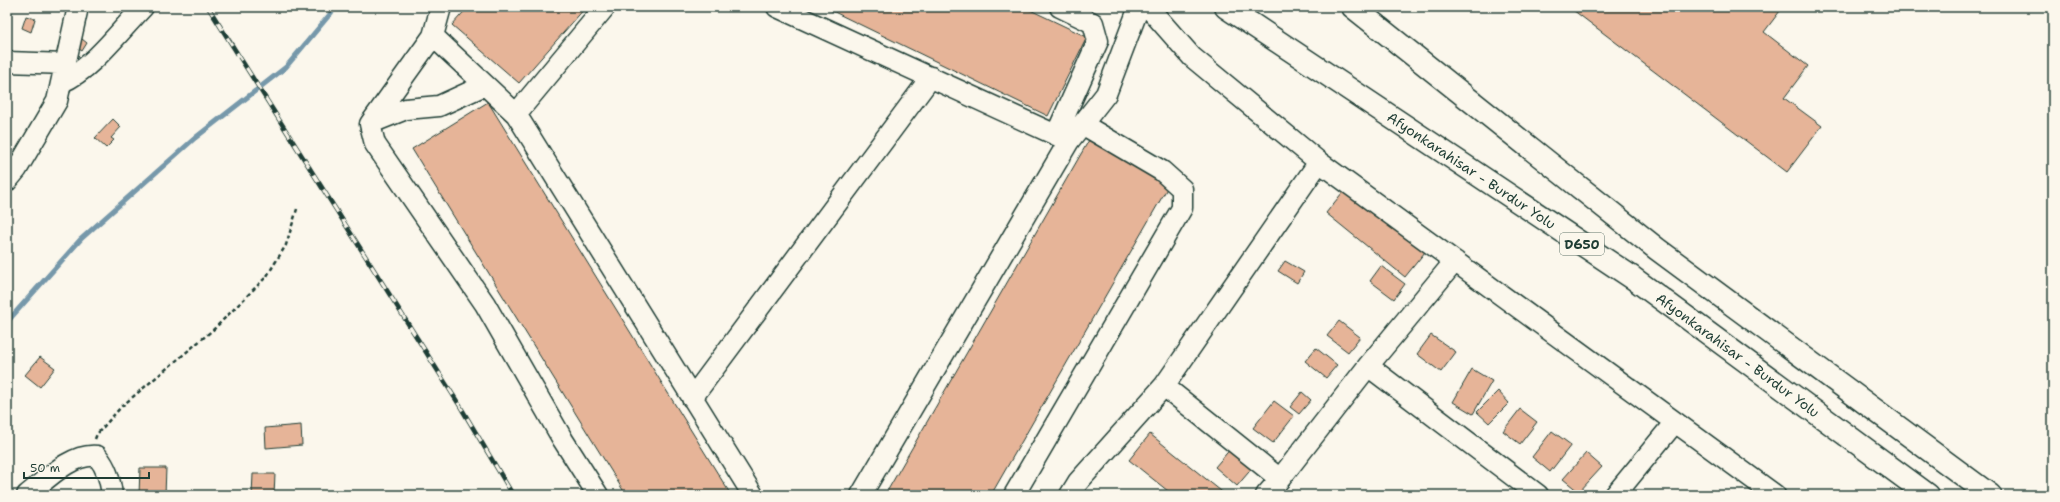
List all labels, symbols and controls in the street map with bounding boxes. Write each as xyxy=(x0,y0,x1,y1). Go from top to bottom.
street label: Afyonkarahisar - Burdur Yolu xyxy=(1384,108,1559,233)
road number: D650 xyxy=(1560,233,1604,255)
street label: Afyonkarahisar - Burdur Yolu xyxy=(1652,289,1823,421)
scale bar xyxy=(24,454,149,480)
text: 50 m xyxy=(30,460,60,476)

